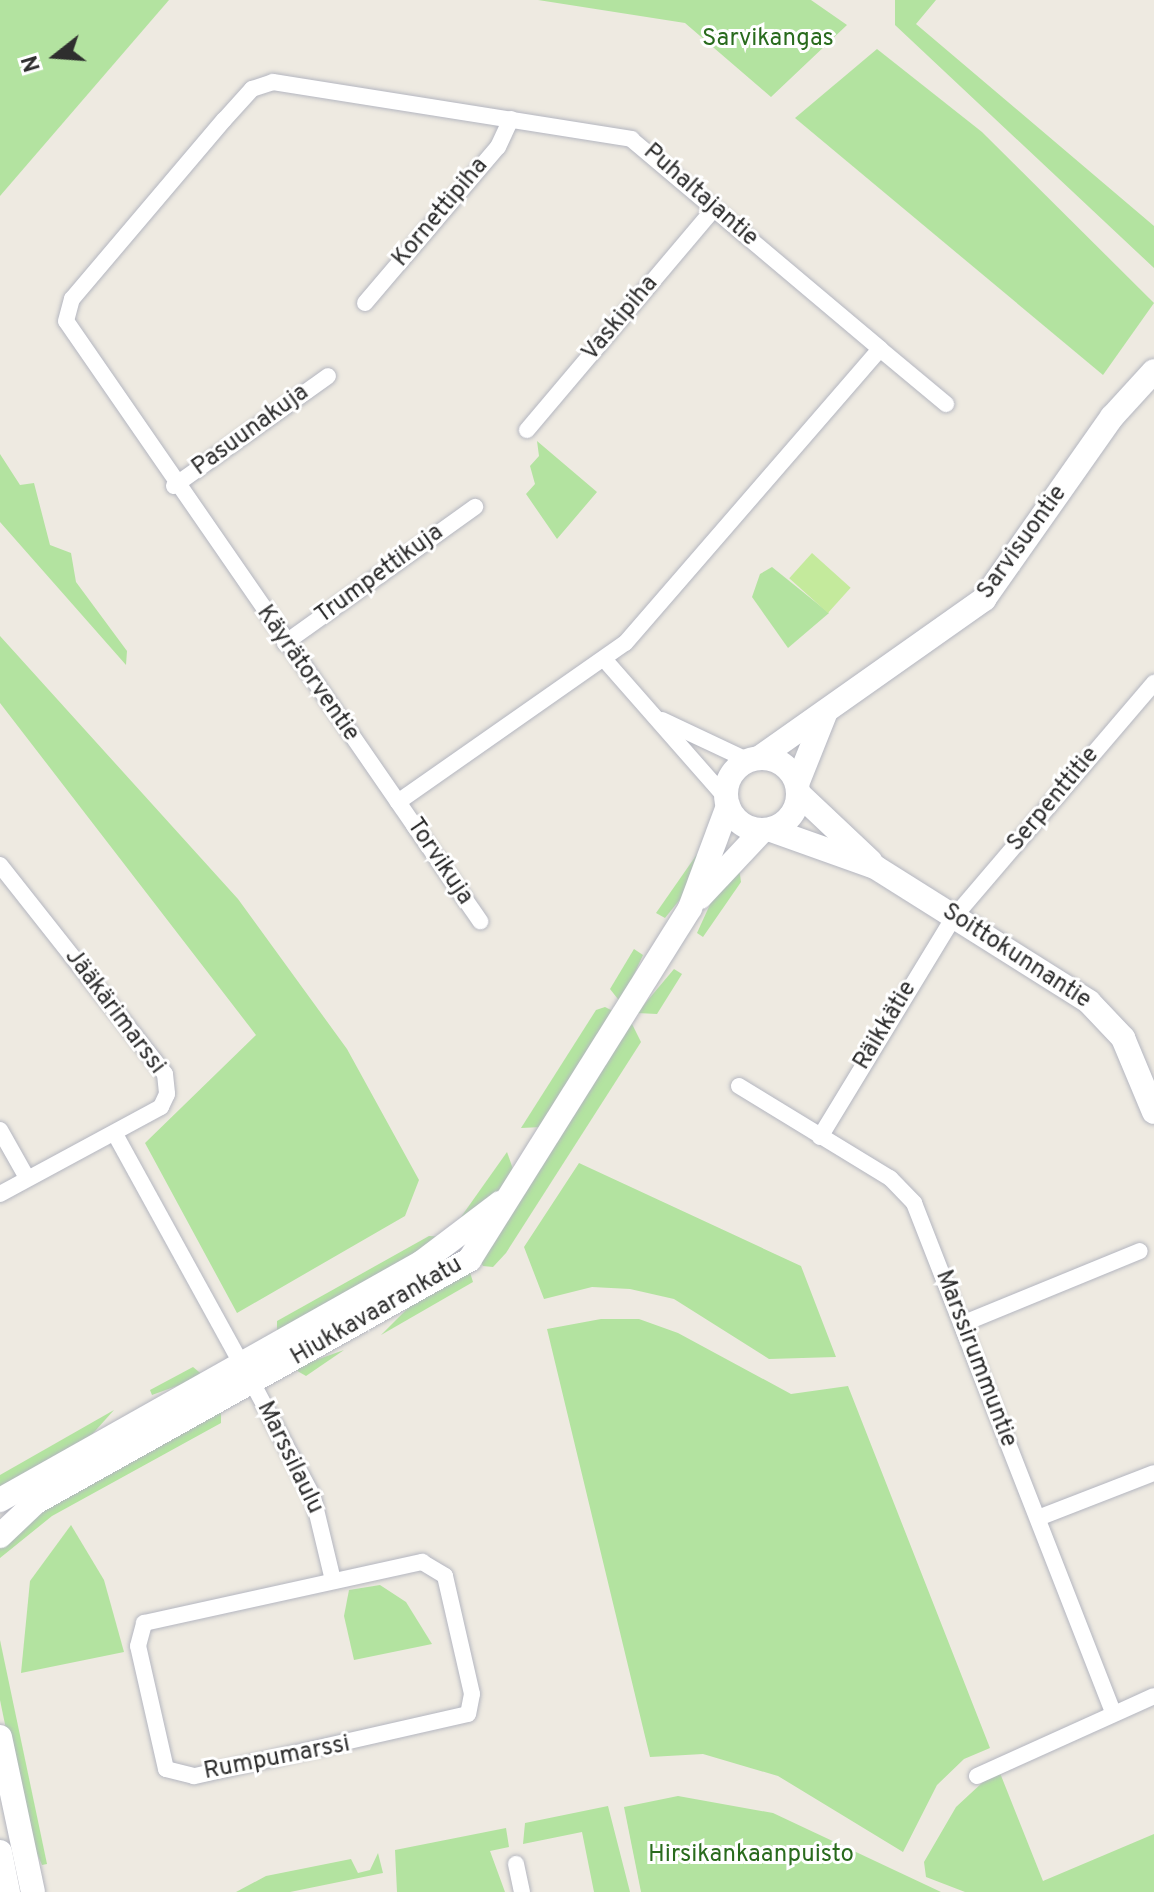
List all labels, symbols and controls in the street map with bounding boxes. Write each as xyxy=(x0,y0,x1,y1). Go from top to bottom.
north arrow xyxy=(16,16,96,96)
park label: Sarvikangas xyxy=(702,26,834,54)
text: N xyxy=(17,52,48,75)
street label: Puhaltajantie xyxy=(637,138,763,254)
street label: Kornettipiha xyxy=(387,153,495,273)
street label: Vaskipiha xyxy=(577,270,665,368)
street label: Pasuunakuja xyxy=(187,379,315,483)
street label: Sarvisuontie xyxy=(972,480,1074,606)
street label: Trumpettikuja xyxy=(311,519,449,631)
street label: Käyrätorventie xyxy=(249,600,365,748)
street label: Serpenttitie xyxy=(1002,742,1106,858)
street label: Torvikuja xyxy=(400,813,478,911)
street label: Soittokunnantie xyxy=(936,898,1096,1016)
street label: Jääkärimarssi xyxy=(58,944,170,1080)
street label: Räikkätie xyxy=(848,976,924,1076)
street label: Hiukkavaarankatu xyxy=(286,1251,468,1373)
street label: Marssirummuntie xyxy=(928,1266,1022,1452)
street label: Marssilaulu xyxy=(249,1397,329,1519)
street label: Rumpumarssi xyxy=(201,1731,353,1787)
park label: Hirsikankaanpuisto xyxy=(648,1842,854,1870)

